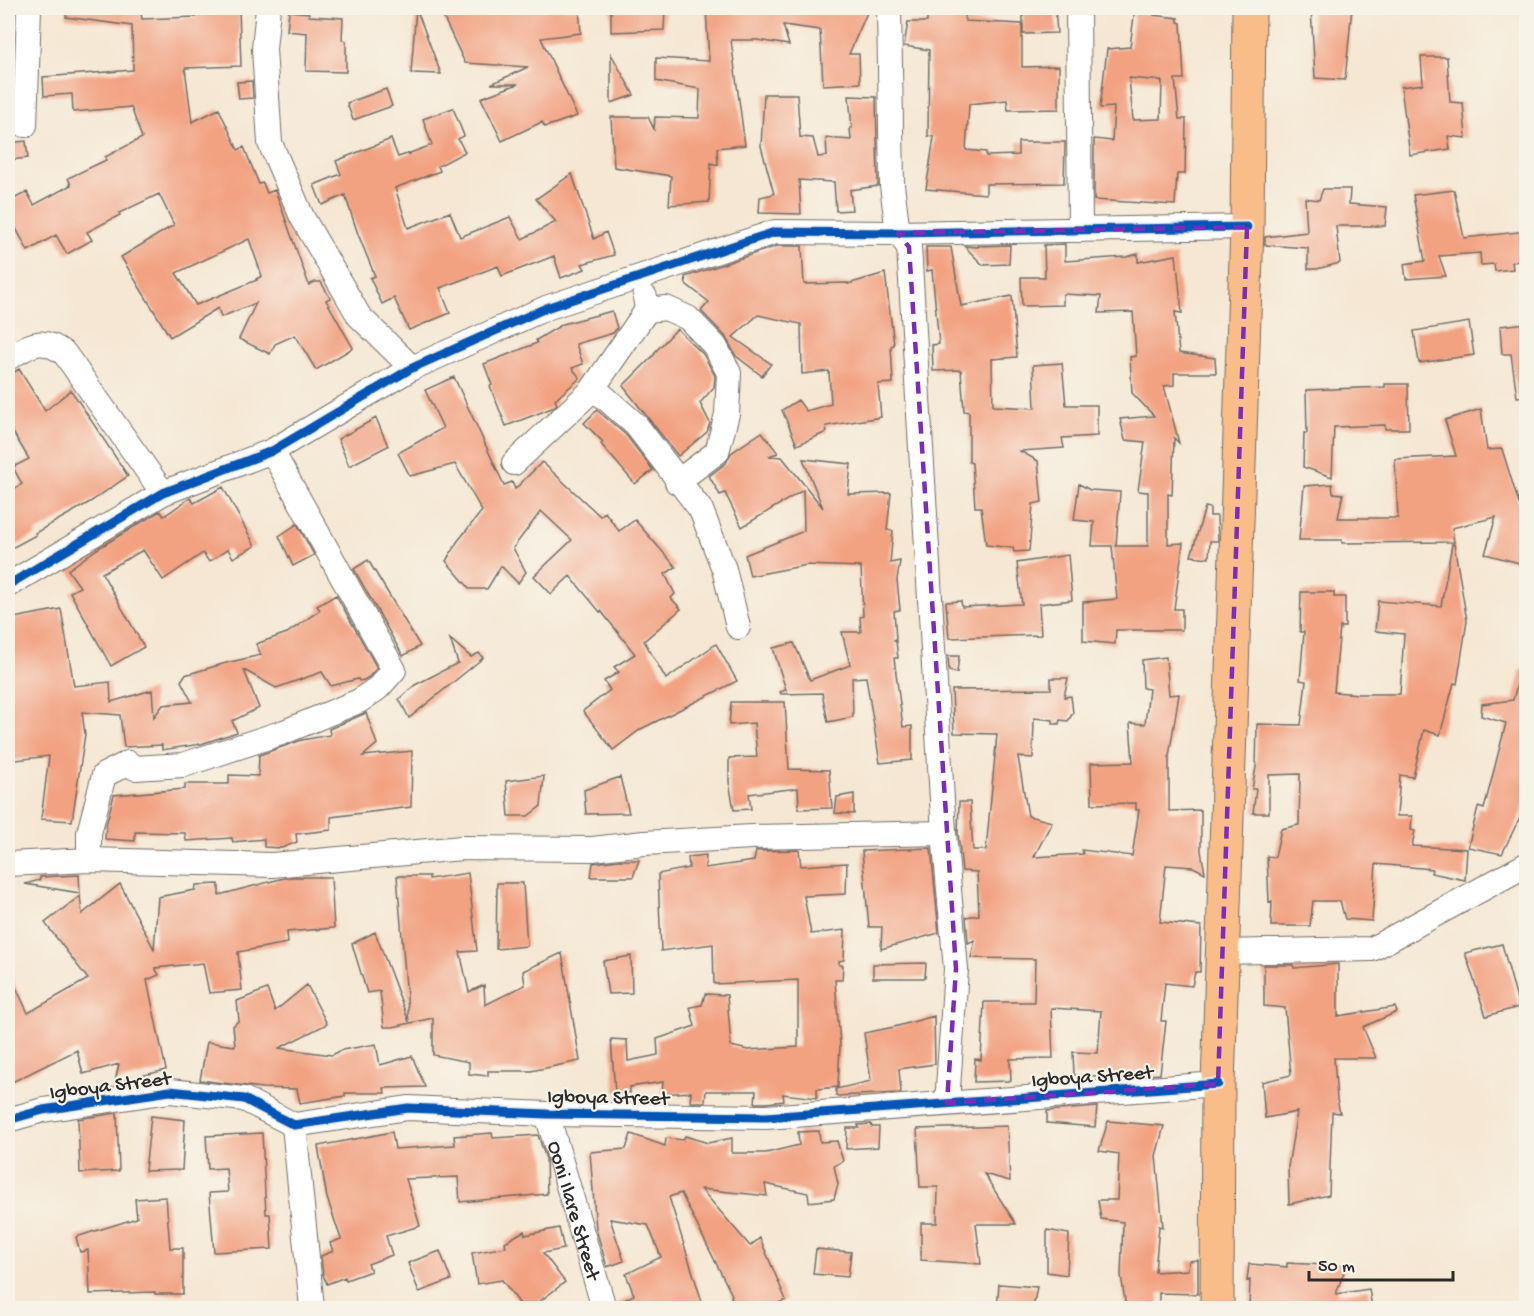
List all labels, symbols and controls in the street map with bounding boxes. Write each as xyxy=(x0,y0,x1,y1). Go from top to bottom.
street label: Igboya Street xyxy=(1031,1062,1156,1095)
street label: Igboya Street xyxy=(48,1067,175,1107)
street label: Igboya Street xyxy=(547,1086,672,1113)
street label: Ooni Ilare Street xyxy=(540,1138,605,1286)
scale bar xyxy=(1309,1244,1453,1282)
text: 50 m xyxy=(1318,1257,1355,1278)

